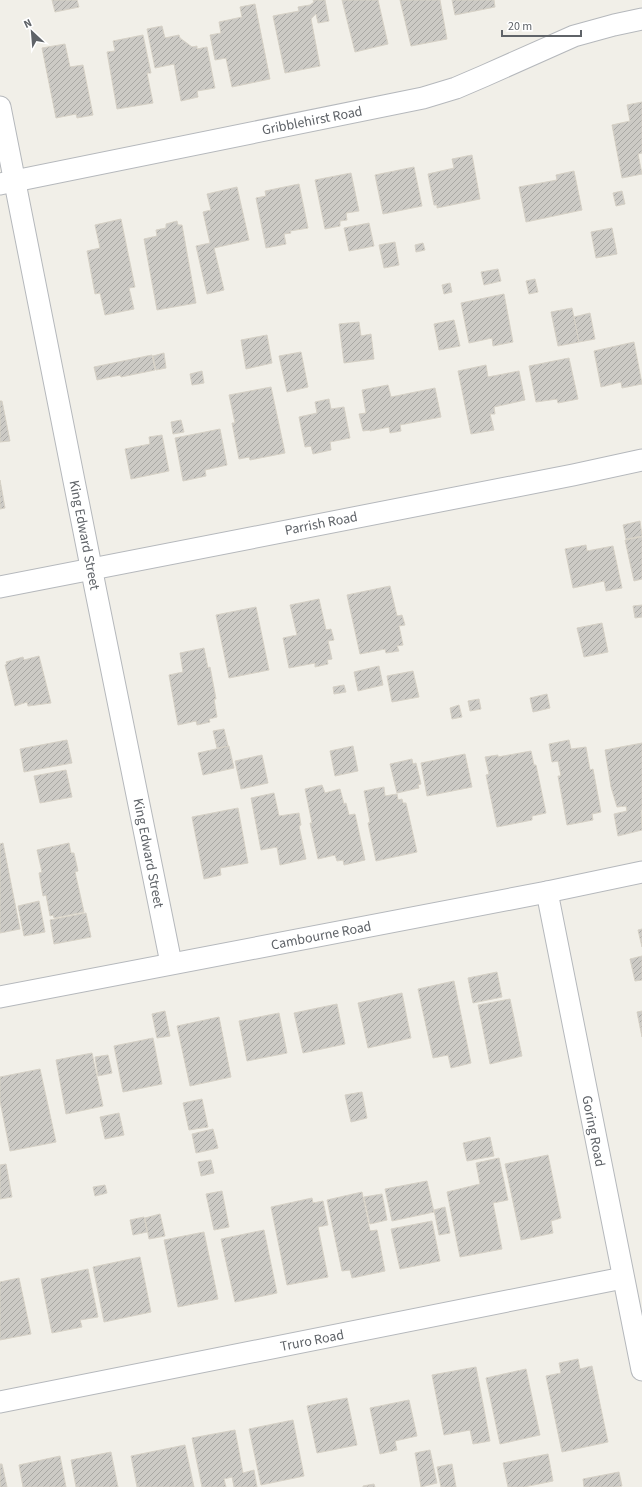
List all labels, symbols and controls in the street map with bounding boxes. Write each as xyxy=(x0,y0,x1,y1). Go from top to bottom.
north arrow xyxy=(12,12,52,52)
scale bar xyxy=(502,12,581,38)
text: N xyxy=(21,15,34,32)
text: 20 m xyxy=(508,18,532,35)
street label: Gribblehirst Road xyxy=(260,101,364,141)
street label: King Edward Street xyxy=(64,479,105,592)
street label: Parrish Road xyxy=(283,507,359,541)
street label: King Edward Street xyxy=(128,797,169,910)
street label: Cambourne Road xyxy=(269,916,373,956)
street label: Goring Road xyxy=(576,1094,610,1168)
street label: Truro Road xyxy=(279,1325,346,1357)

